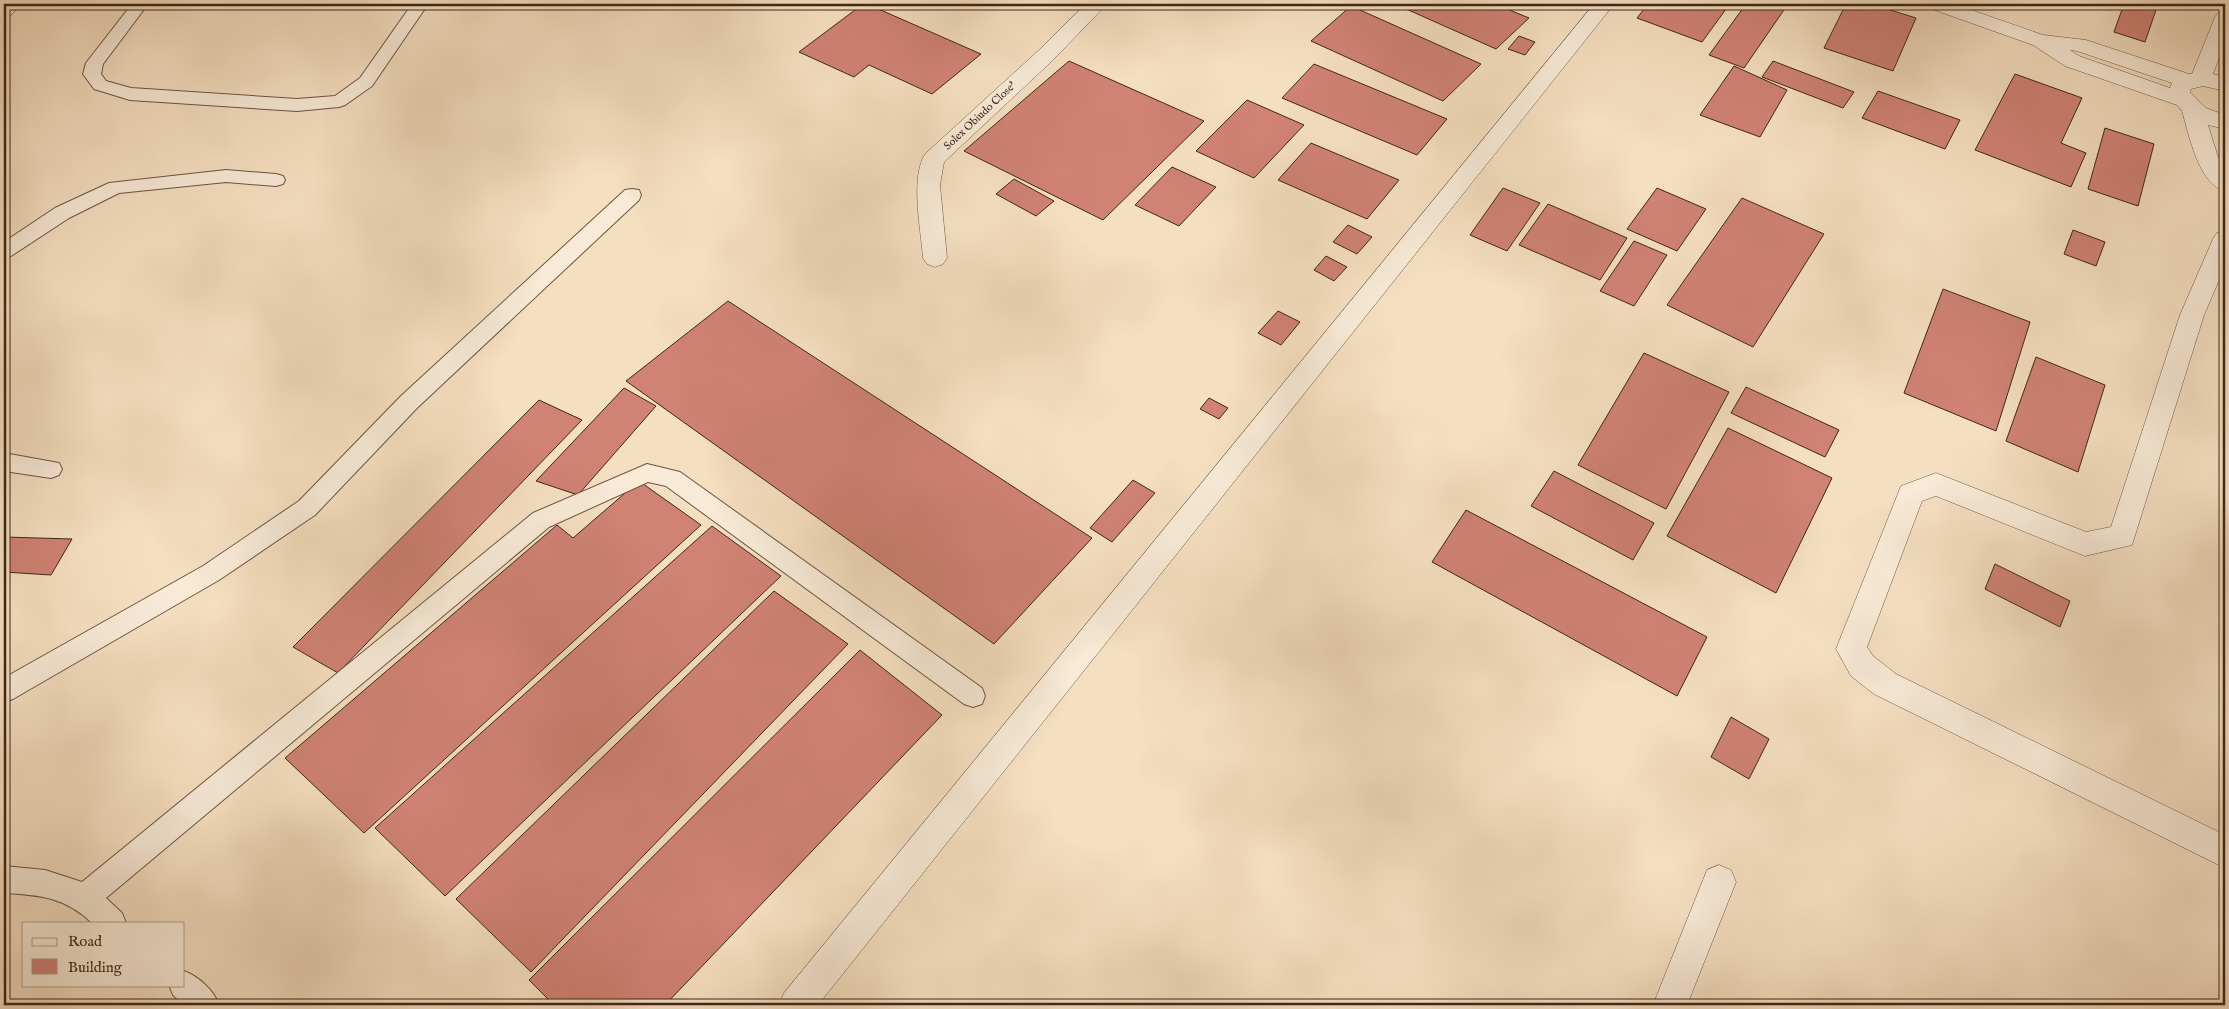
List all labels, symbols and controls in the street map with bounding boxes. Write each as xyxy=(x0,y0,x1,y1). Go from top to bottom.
street label: Solex Obiudo Close' xyxy=(941,79,1019,153)
legend xyxy=(22,922,185,986)
text: Road xyxy=(68,932,103,951)
text: Building xyxy=(68,958,123,977)

